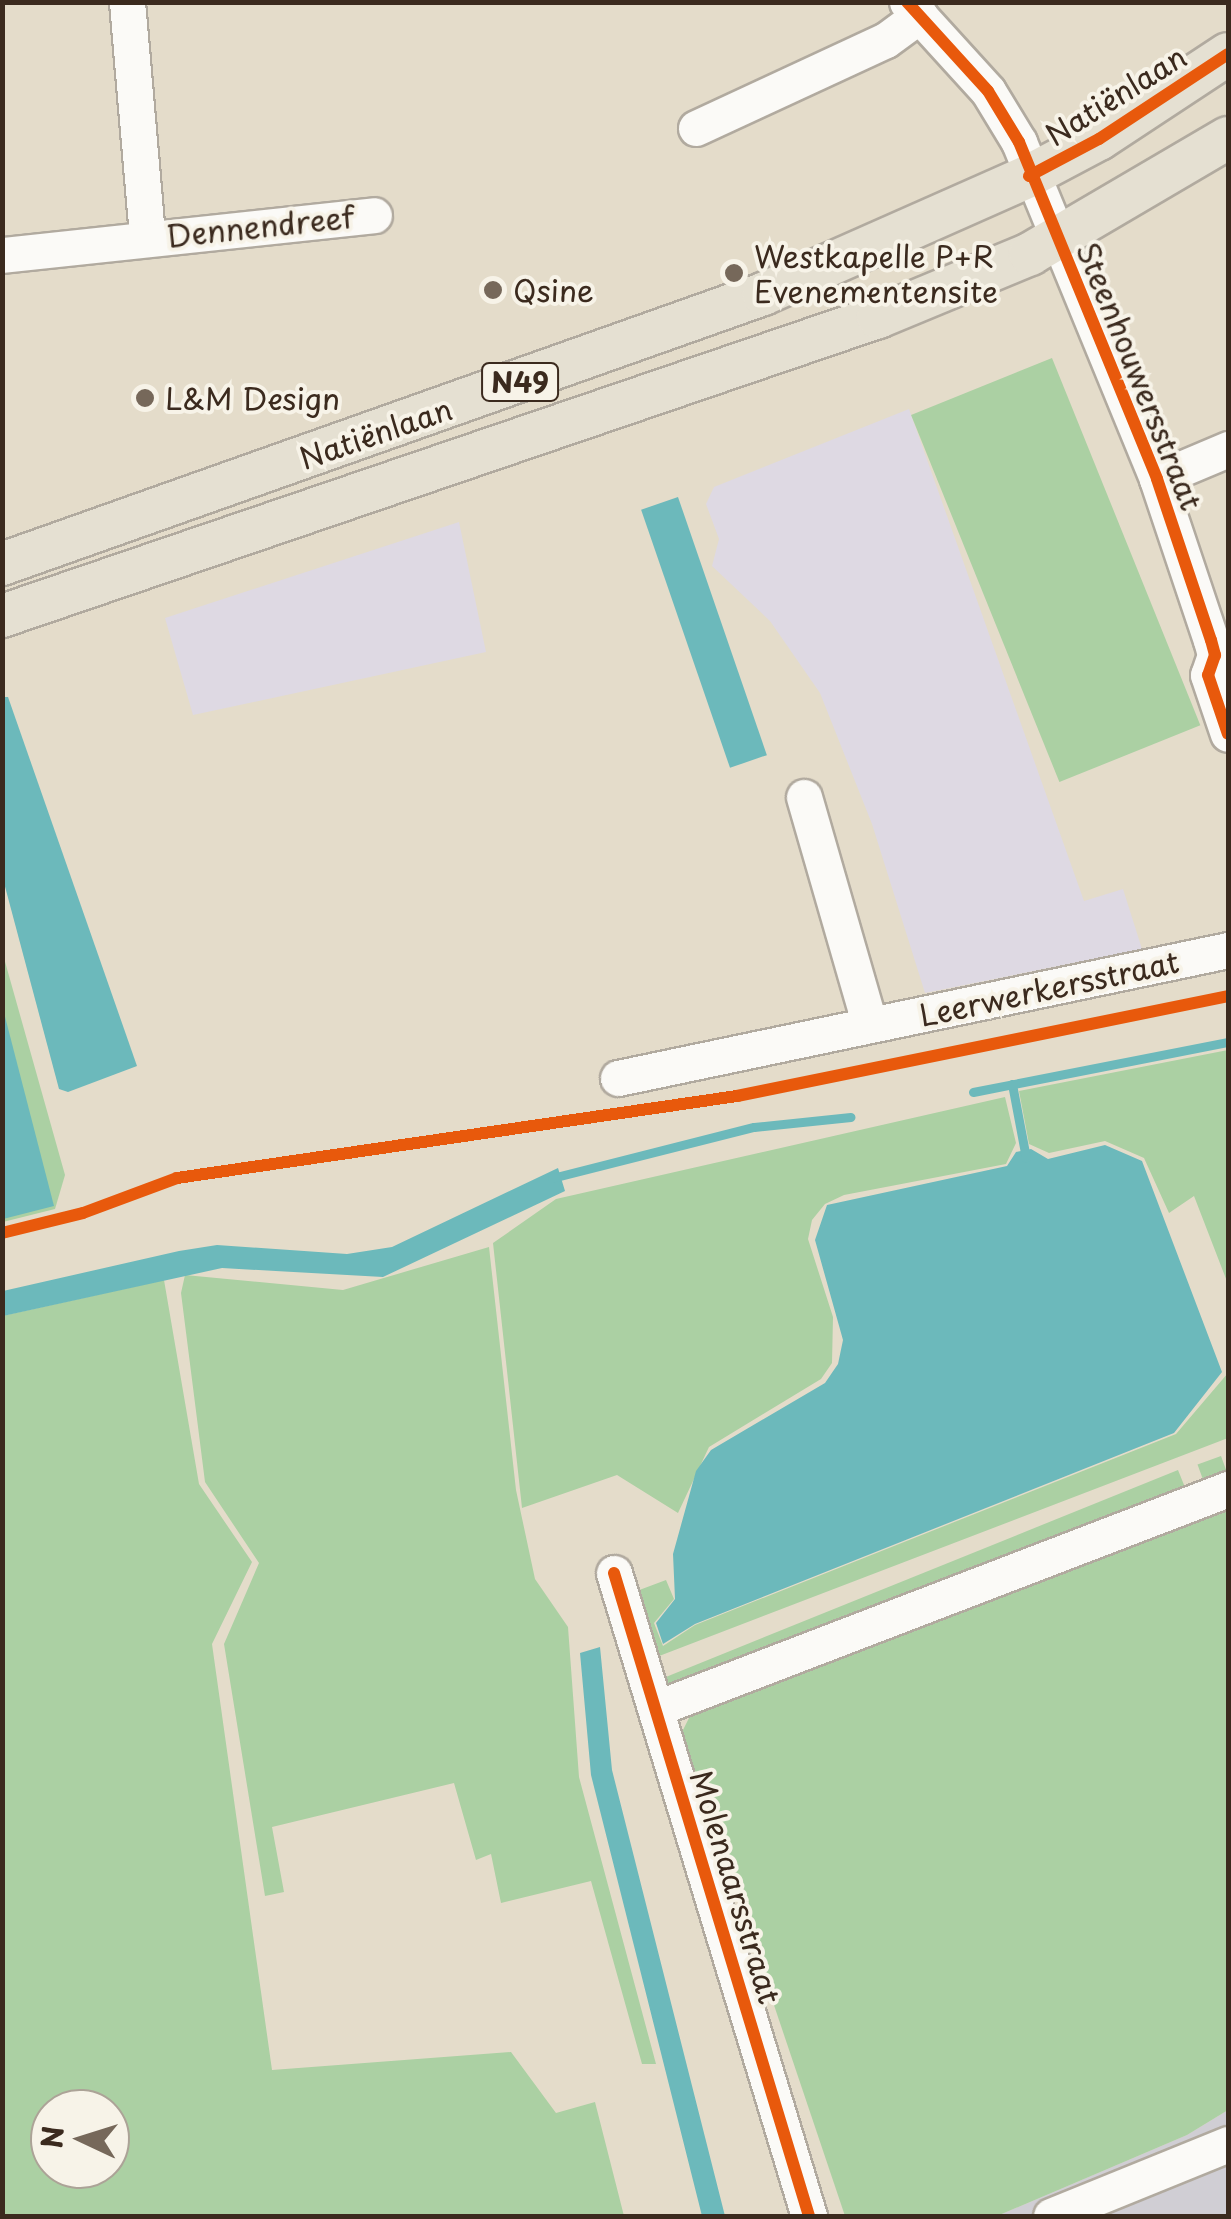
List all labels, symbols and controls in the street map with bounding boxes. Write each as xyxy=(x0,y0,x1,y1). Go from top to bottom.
street label: Natiënlaan xyxy=(1039,37,1193,153)
street label: Dennendreef xyxy=(164,198,356,254)
street label: Steenhouwersstraat xyxy=(1070,237,1210,515)
place label: Westkapelle P+R Evenementensite xyxy=(754,238,998,308)
marker: Westkapelle P+R Evenementensite xyxy=(723,262,745,284)
place label: Qsine xyxy=(513,272,594,308)
marker: Qsine xyxy=(482,279,504,301)
road number: N49 xyxy=(480,359,560,405)
place label: L&M Design xyxy=(165,380,341,416)
marker: L&M Design xyxy=(134,387,156,409)
street label: Natiënlaan xyxy=(295,390,457,476)
street label: Leerwerkersstraat xyxy=(916,943,1182,1033)
street label: Molenaarsstraat xyxy=(683,1766,789,2008)
north arrow xyxy=(30,2089,130,2189)
text: N xyxy=(29,2124,74,2150)

